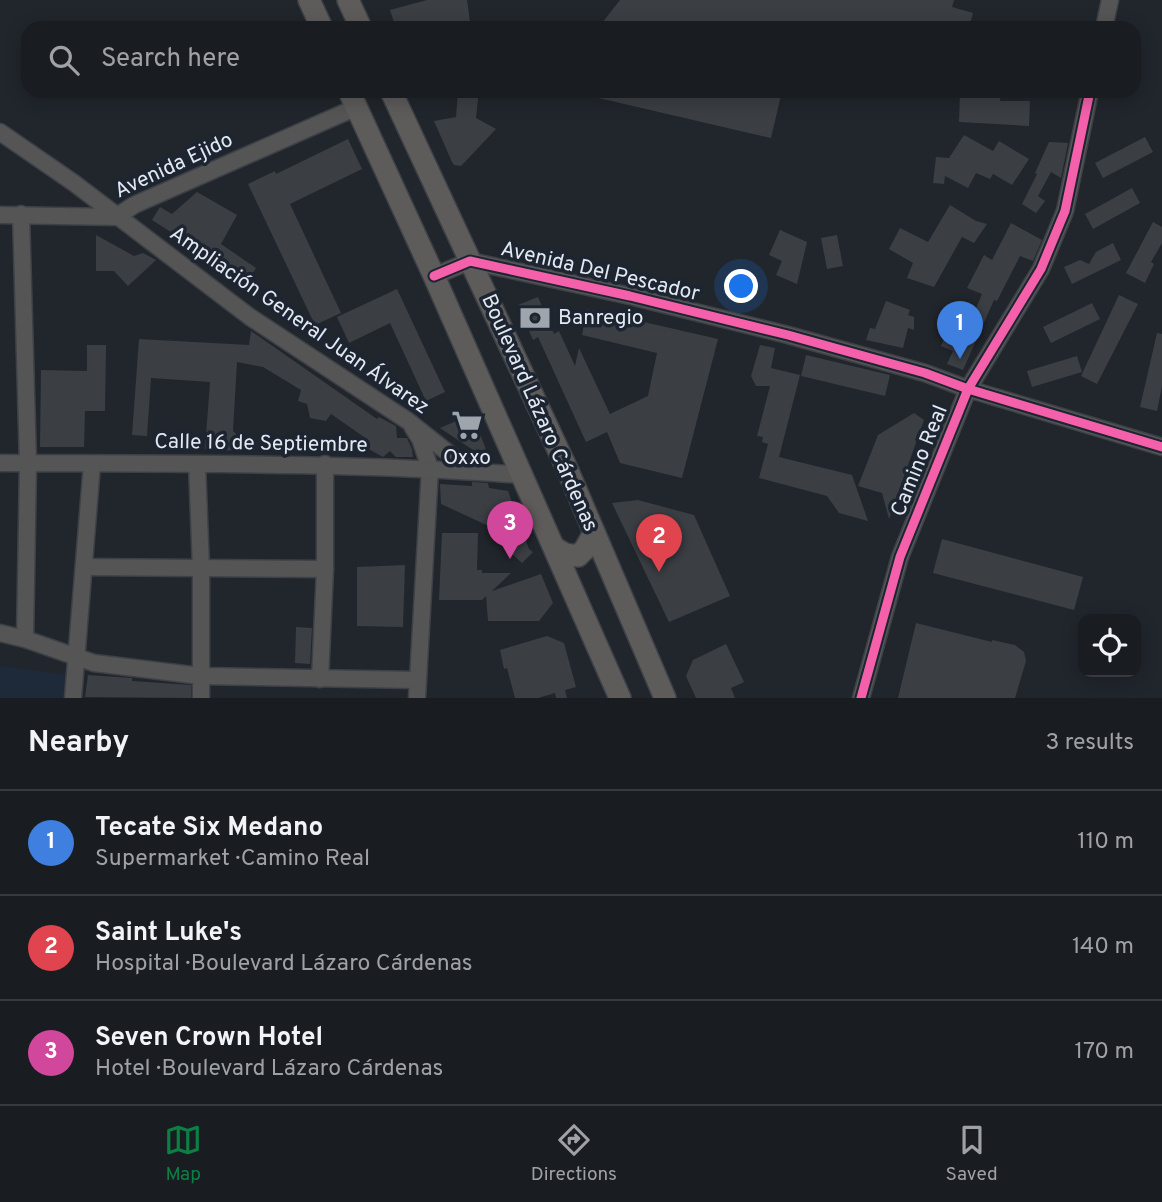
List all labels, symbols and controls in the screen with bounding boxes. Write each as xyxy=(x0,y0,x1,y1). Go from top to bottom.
search box xyxy=(21,21,1141,98)
icon: search xyxy=(45,41,83,79)
text: Search here xyxy=(101,43,240,76)
street label: Avenida Ejido xyxy=(111,127,237,205)
street label: Ampliación General Juan Álvarez xyxy=(164,220,435,421)
street label: Avenida Del Pescador xyxy=(498,236,702,308)
your location xyxy=(724,269,758,303)
street label: Boulevard Lázaro Cárdenas xyxy=(474,290,604,536)
bank icon: Banregio xyxy=(518,301,552,335)
pin: 1 xyxy=(937,301,983,359)
place label: Banregio xyxy=(558,305,644,332)
street label: Camino Real xyxy=(885,401,955,521)
supermarket icon: Oxxo xyxy=(450,408,484,442)
street label: Calle 16 de Septiembre xyxy=(154,429,368,459)
place label: Oxxo xyxy=(443,445,491,472)
pin: 3 xyxy=(487,501,533,559)
pin: 2 xyxy=(636,514,682,572)
map controls xyxy=(1078,614,1141,677)
button: locate xyxy=(1078,614,1141,677)
text: Nearby xyxy=(28,725,129,762)
text: 3 results xyxy=(1045,729,1134,758)
text: Tecate Six Medano xyxy=(95,812,323,845)
text: 1 xyxy=(46,828,56,857)
text: 110 m xyxy=(1077,828,1134,857)
text: Supermarket · Camino Real xyxy=(95,845,370,874)
text: Saint Luke's xyxy=(95,917,242,950)
text: 2 xyxy=(44,933,58,962)
text: 140 m xyxy=(1072,933,1134,962)
text: Hospital · Boulevard Lázaro Cárdenas xyxy=(95,950,473,979)
text: Seven Crown Hotel xyxy=(95,1022,323,1055)
text: 3 xyxy=(44,1038,58,1067)
text: 170 m xyxy=(1075,1038,1134,1067)
text: Hotel · Boulevard Lázaro Cárdenas xyxy=(95,1055,443,1084)
tab: Map xyxy=(164,1121,202,1187)
tab: Directions xyxy=(531,1121,617,1187)
tab: Saved xyxy=(946,1121,998,1187)

